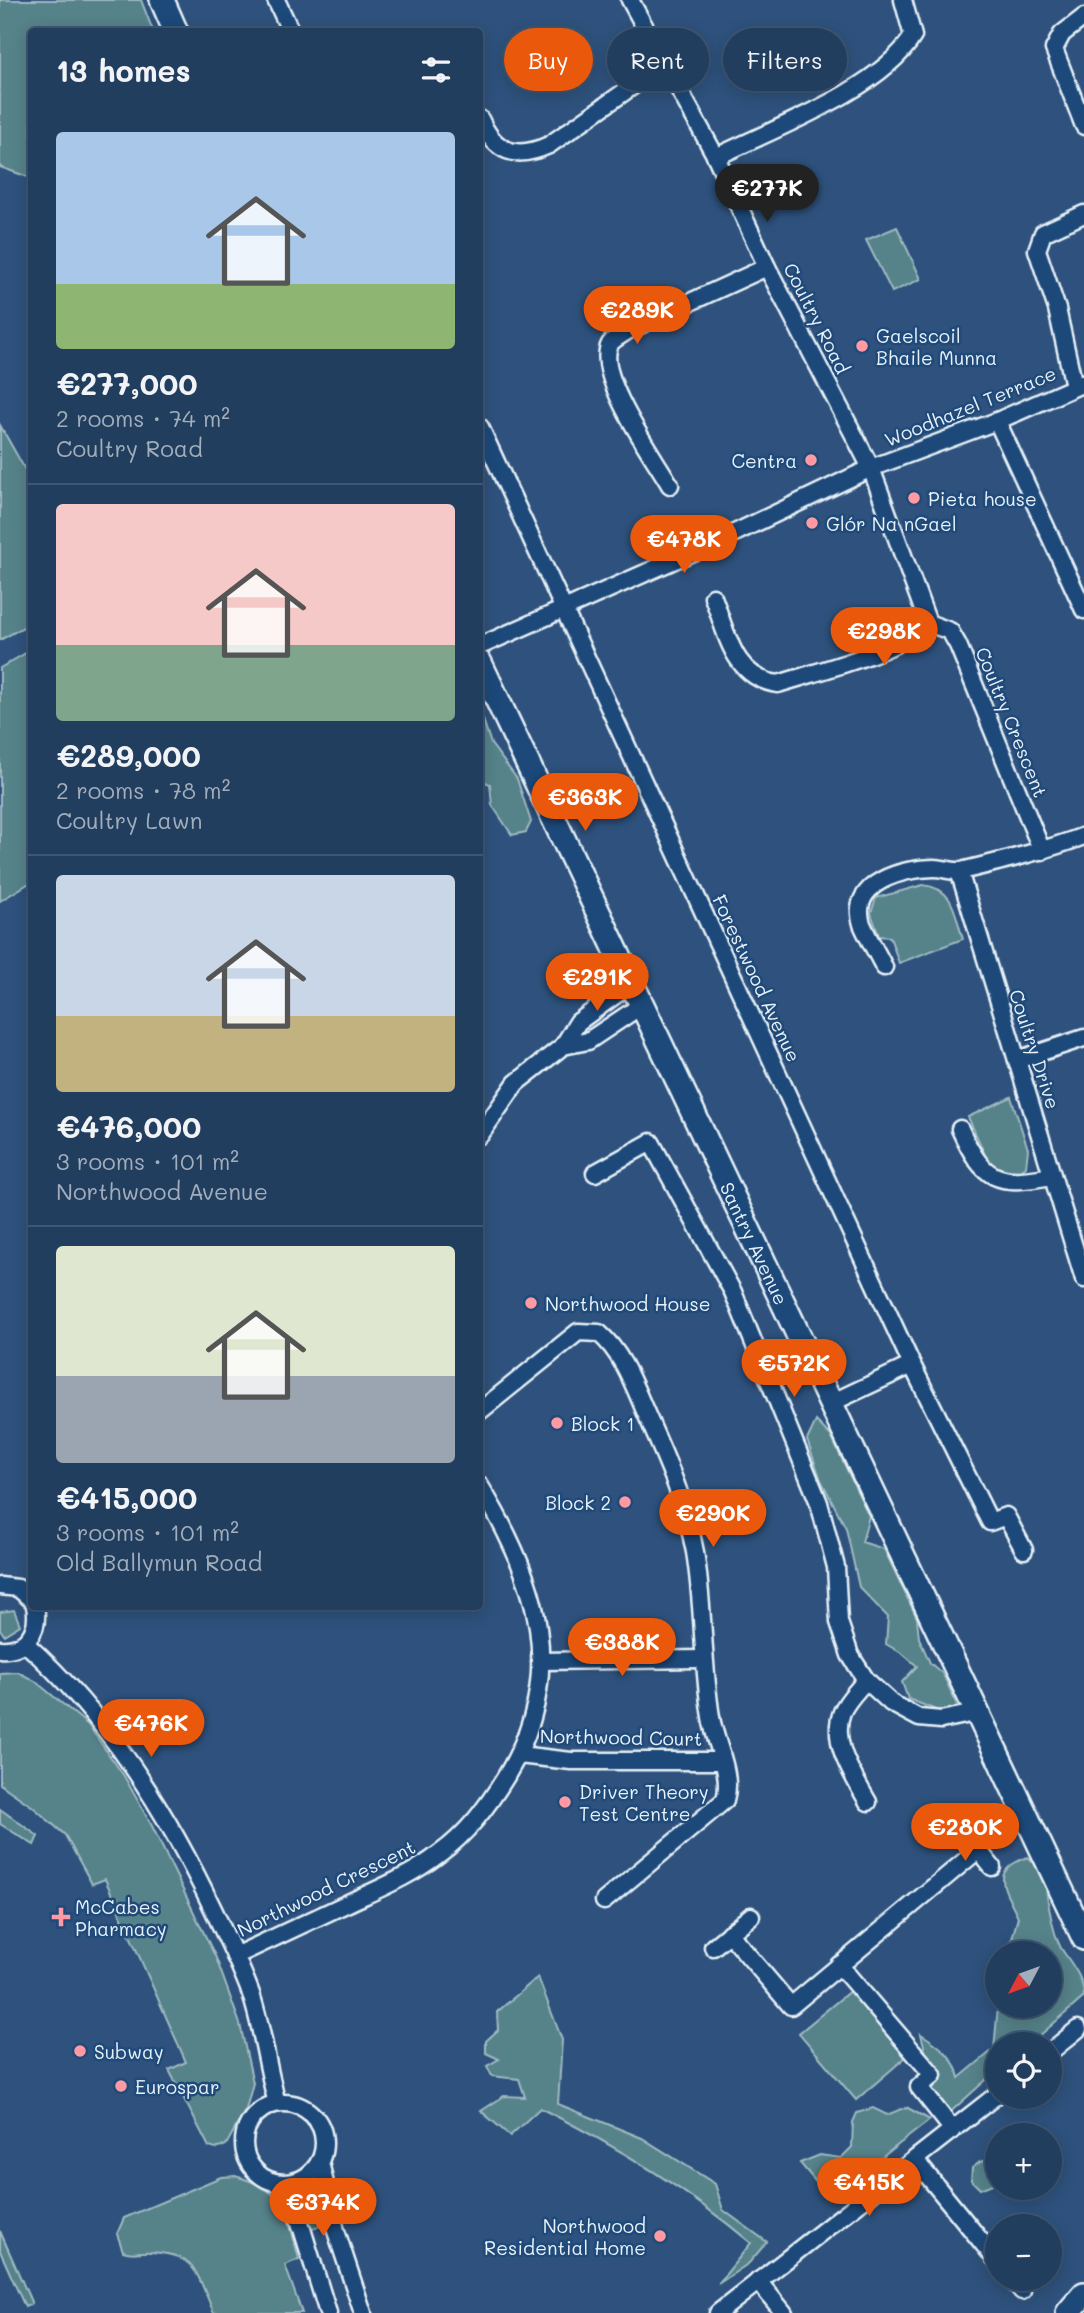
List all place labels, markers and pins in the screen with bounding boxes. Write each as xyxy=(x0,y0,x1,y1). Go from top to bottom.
pin: €277K xyxy=(718,164,816,224)
pin: €289K xyxy=(588,286,686,346)
place label: Gaelscoil Bhaile Munna xyxy=(876,323,997,370)
marker: Gaelscoil Bhaile Munna xyxy=(854,338,870,354)
place label: Centra xyxy=(731,448,797,473)
marker: Centra xyxy=(803,452,819,468)
place label: Pieta house xyxy=(928,486,1037,511)
marker: Pieta house xyxy=(906,490,922,506)
place label: Glór Na nGael xyxy=(826,511,957,536)
marker: Glór Na nGael xyxy=(804,515,820,531)
pin: €478K xyxy=(635,516,733,575)
pin: €298K xyxy=(835,608,933,667)
pin: €363K xyxy=(536,774,634,833)
pin: €291K xyxy=(548,954,646,1013)
place label: Northwood House xyxy=(545,1291,711,1316)
marker: Northwood House xyxy=(523,1295,539,1311)
pin: €572K xyxy=(745,1340,843,1399)
place label: Block 1 xyxy=(571,1411,635,1436)
marker: Block 1 xyxy=(549,1415,565,1431)
place label: Block 2 xyxy=(545,1490,611,1515)
pin: €290K xyxy=(664,1490,762,1549)
marker: Block 2 xyxy=(617,1494,633,1510)
pin: €388K xyxy=(573,1618,671,1678)
pin: €476K xyxy=(102,1700,200,1759)
place label: Driver Theory Test Centre xyxy=(579,1779,709,1826)
marker: Driver Theory Test Centre xyxy=(557,1794,573,1810)
pin: €280K xyxy=(916,1804,1014,1863)
place label: McCabes Pharmacy xyxy=(75,1894,167,1941)
marker: McCabes Pharmacy xyxy=(53,1909,69,1925)
place label: Subway xyxy=(94,2039,164,2064)
marker: Subway xyxy=(72,2043,88,2059)
place label: Eurospar xyxy=(135,2074,219,2099)
marker: Eurospar xyxy=(113,2078,129,2094)
pin: €415K xyxy=(820,2158,918,2218)
pin: €374K xyxy=(274,2178,372,2238)
place label: Northwood Residential Home xyxy=(484,2213,646,2260)
marker: Northwood Residential Home xyxy=(652,2228,668,2244)

